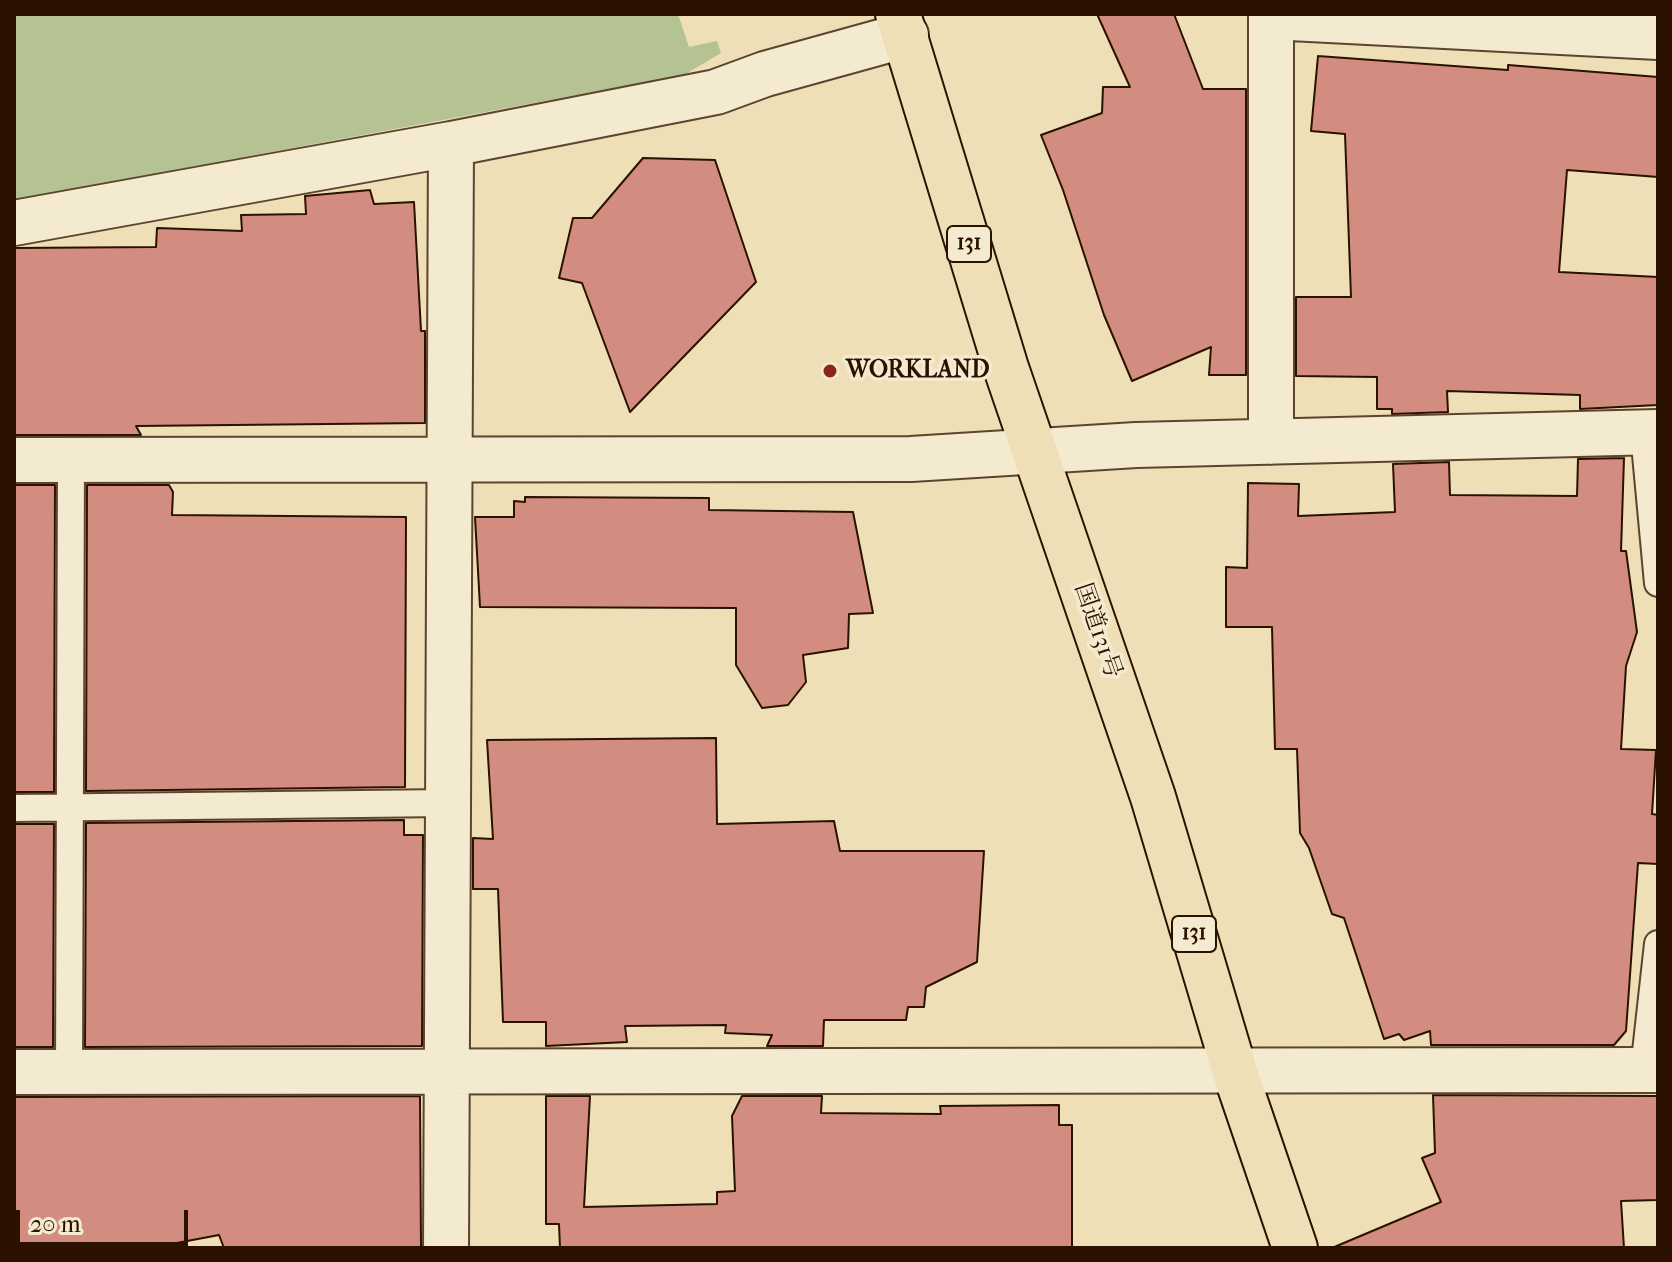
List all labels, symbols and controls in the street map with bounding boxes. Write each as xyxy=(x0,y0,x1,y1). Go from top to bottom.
road number: 131 xyxy=(947,226,991,262)
place label: WORKLAND xyxy=(846,357,990,385)
marker: WORKLAND xyxy=(821,362,839,380)
street label: 国道131号 xyxy=(1067,580,1127,682)
road number: 131 xyxy=(1172,916,1216,952)
scale bar xyxy=(20,1194,192,1244)
text: 20 m xyxy=(30,1210,81,1238)

